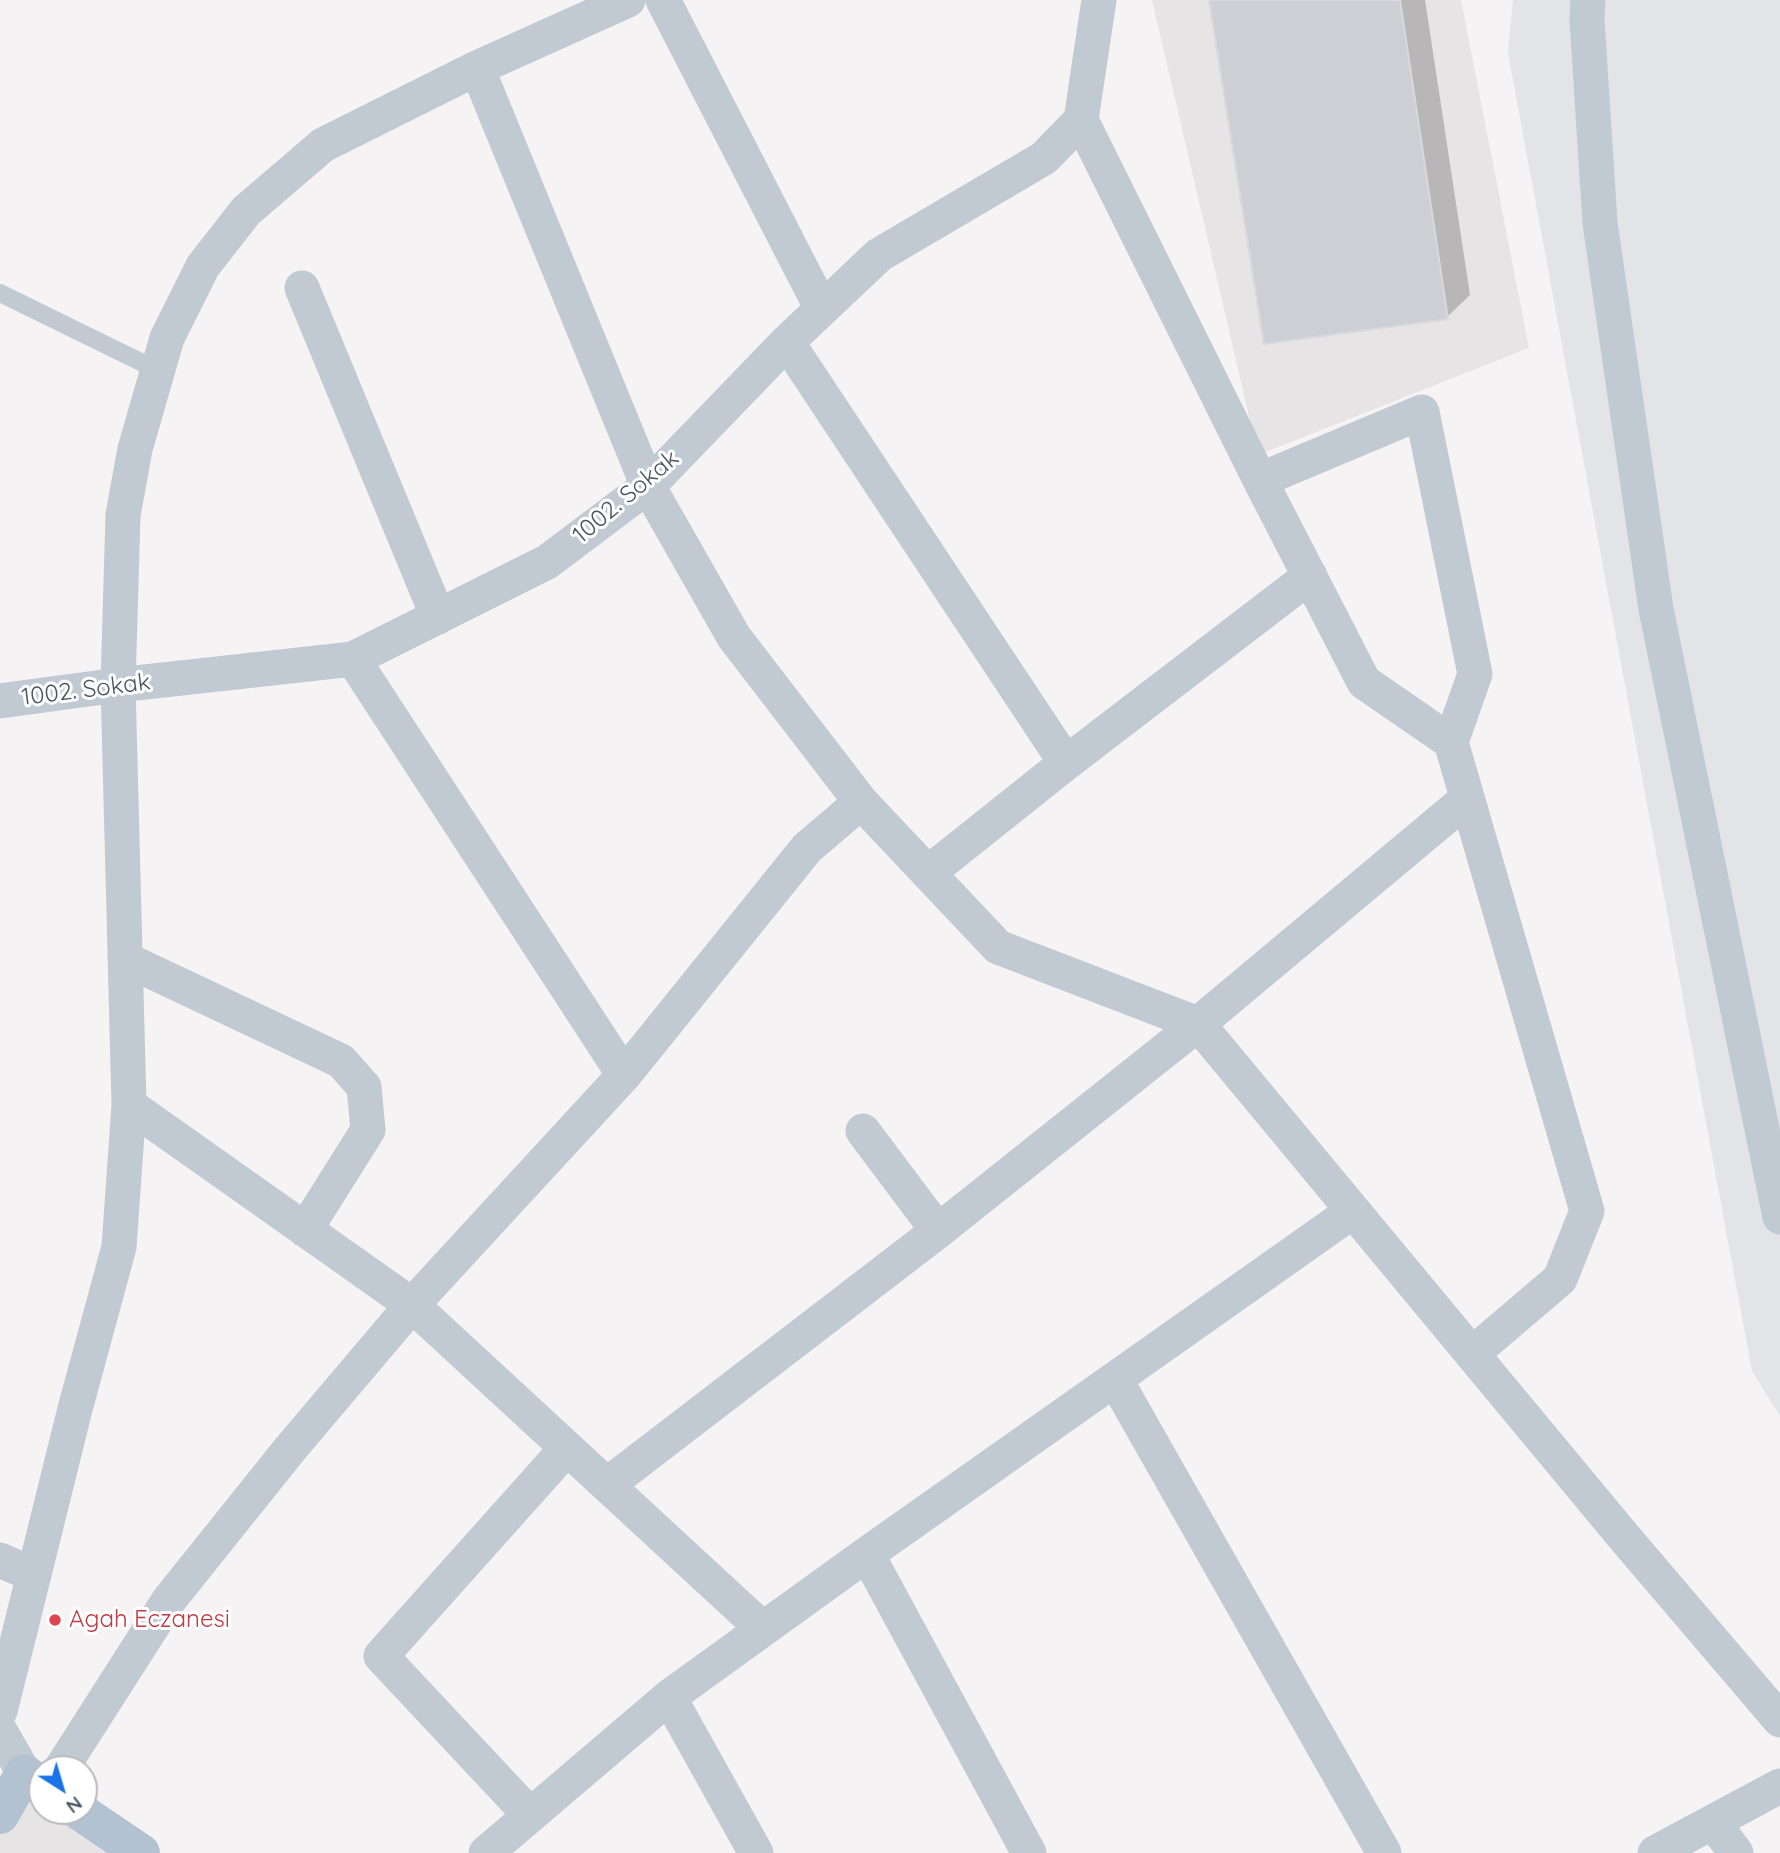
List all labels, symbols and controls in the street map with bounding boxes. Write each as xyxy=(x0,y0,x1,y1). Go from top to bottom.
street label: 1002. Sokak xyxy=(567,444,685,550)
street label: 1002. Sokak xyxy=(20,668,152,712)
place label: Agah Eczanesi xyxy=(69,1606,230,1634)
marker: Agah Eczanesi xyxy=(47,1612,63,1628)
north arrow xyxy=(28,1755,98,1825)
text: N xyxy=(62,1791,87,1819)

